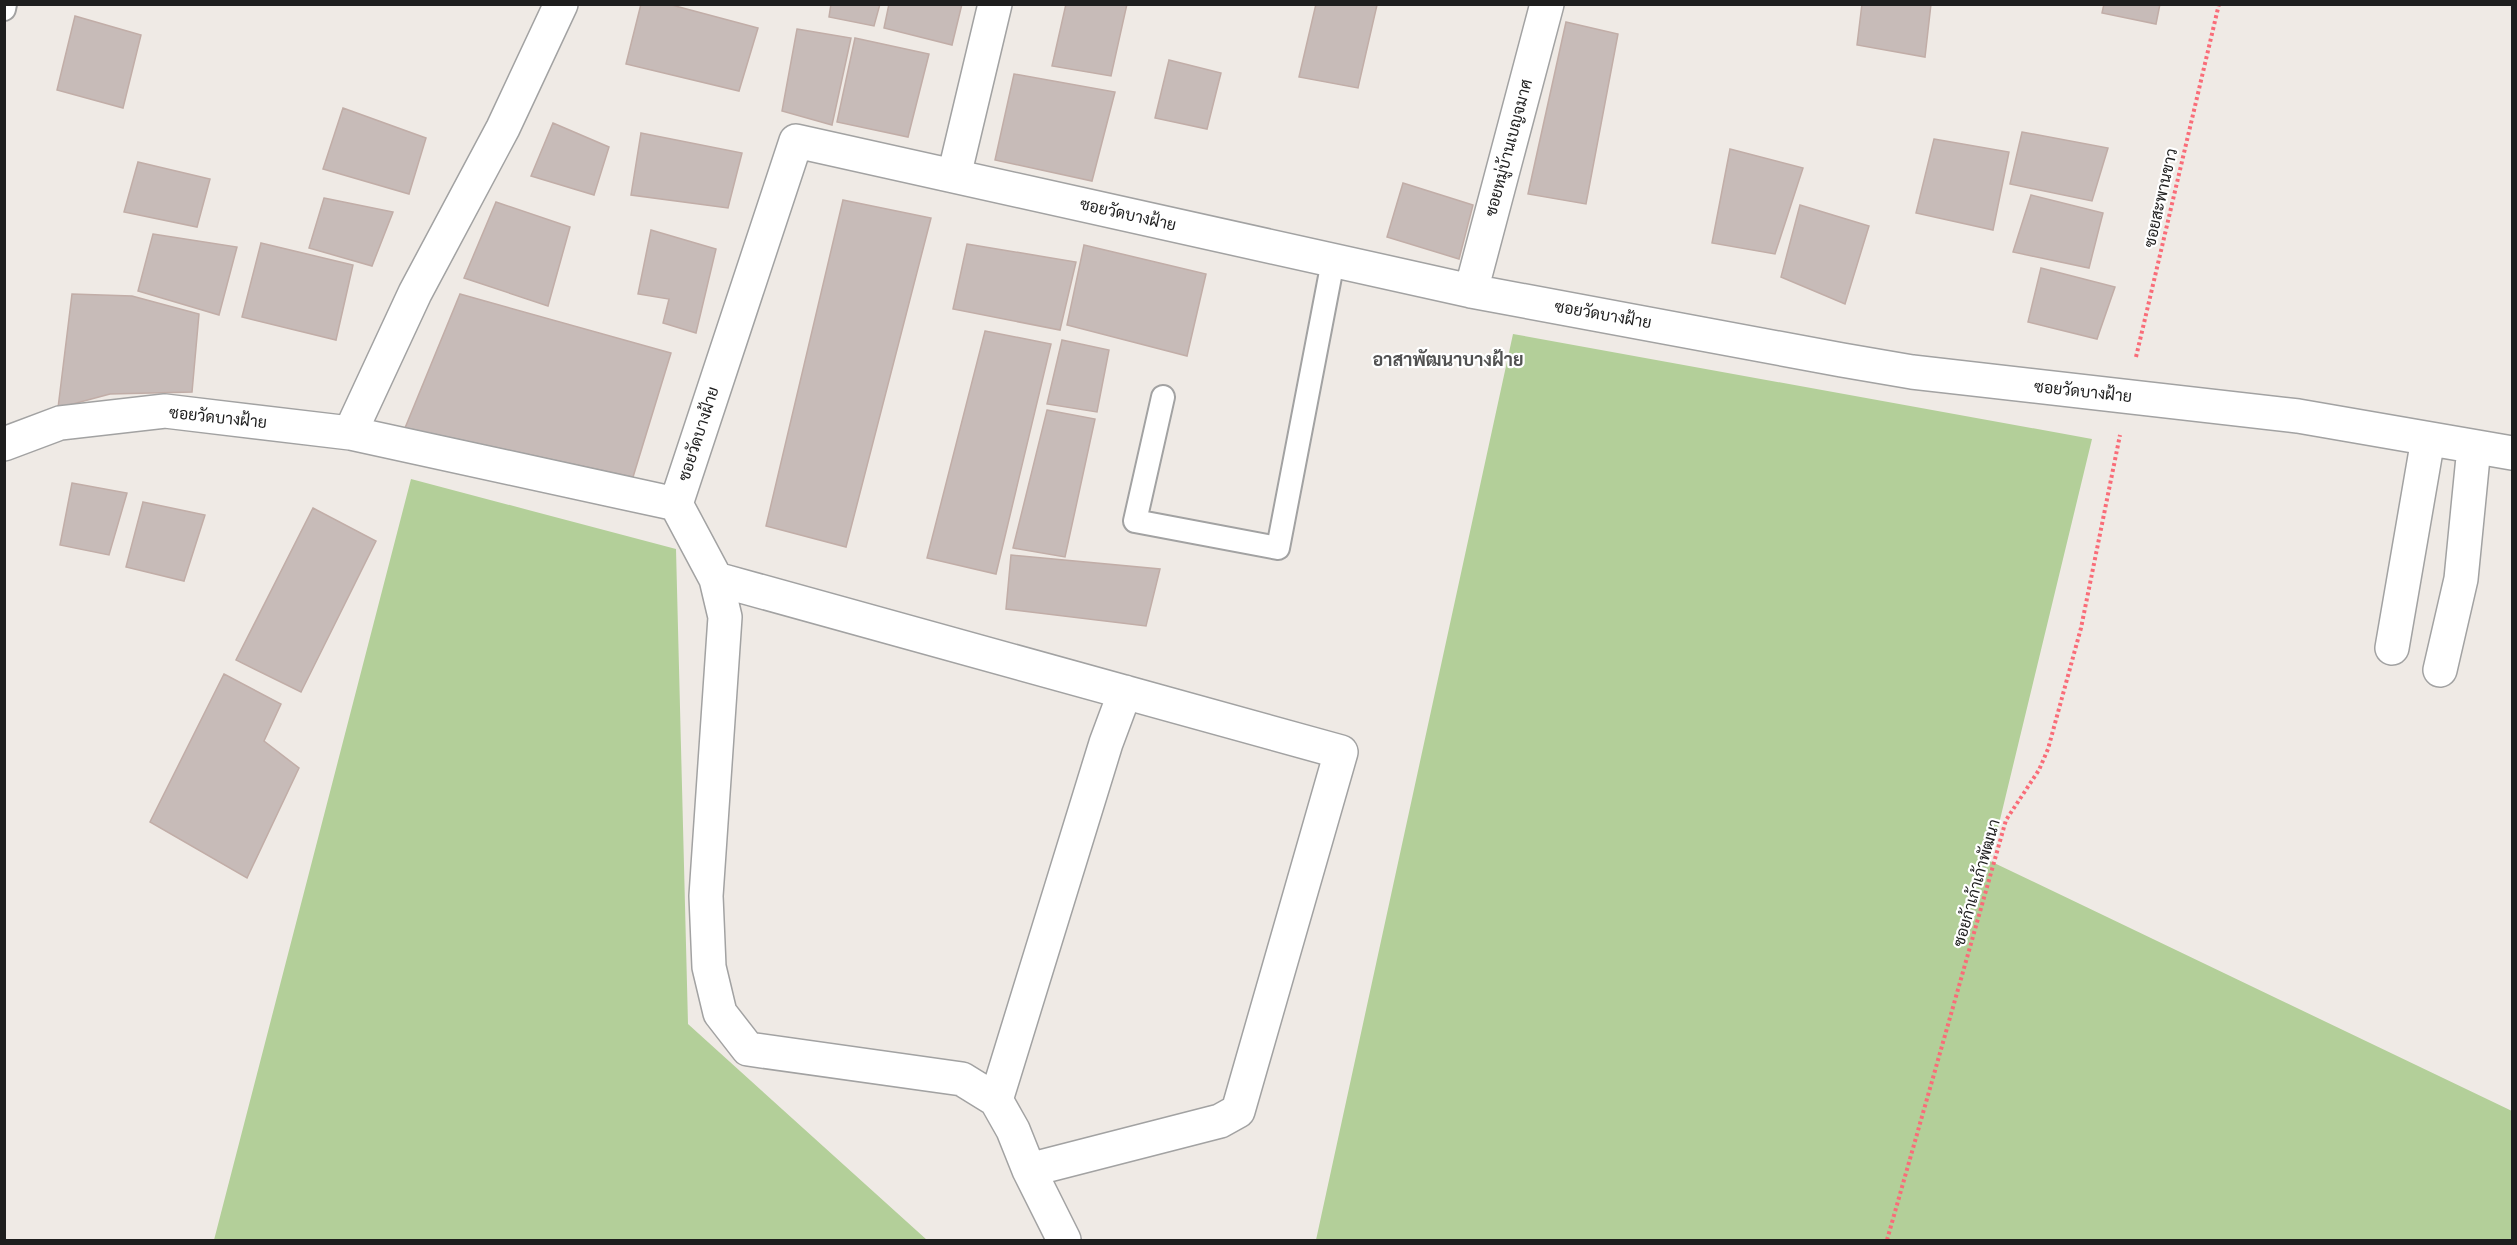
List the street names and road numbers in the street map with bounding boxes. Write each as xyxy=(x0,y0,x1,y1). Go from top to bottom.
street label: ซอยหมู่บ้านเบญจมาศ xyxy=(1480,77,1538,219)
street label: ซอยสะพานขาว xyxy=(2140,146,2182,250)
street label: ซอยวัดบางฝ้าย xyxy=(1078,193,1178,236)
street label: ซอยวัดบางฝ้าย xyxy=(1553,296,1653,333)
street label: ซอยวัดบางฝ้าย xyxy=(2033,376,2133,407)
street label: ซอยวัดบางฝ้าย xyxy=(673,384,724,484)
street label: ซอยวัดบางฝ้าย xyxy=(168,402,268,433)
street label: ซอยก้าเก้าเก้าพัฒนา xyxy=(1948,817,2005,949)

